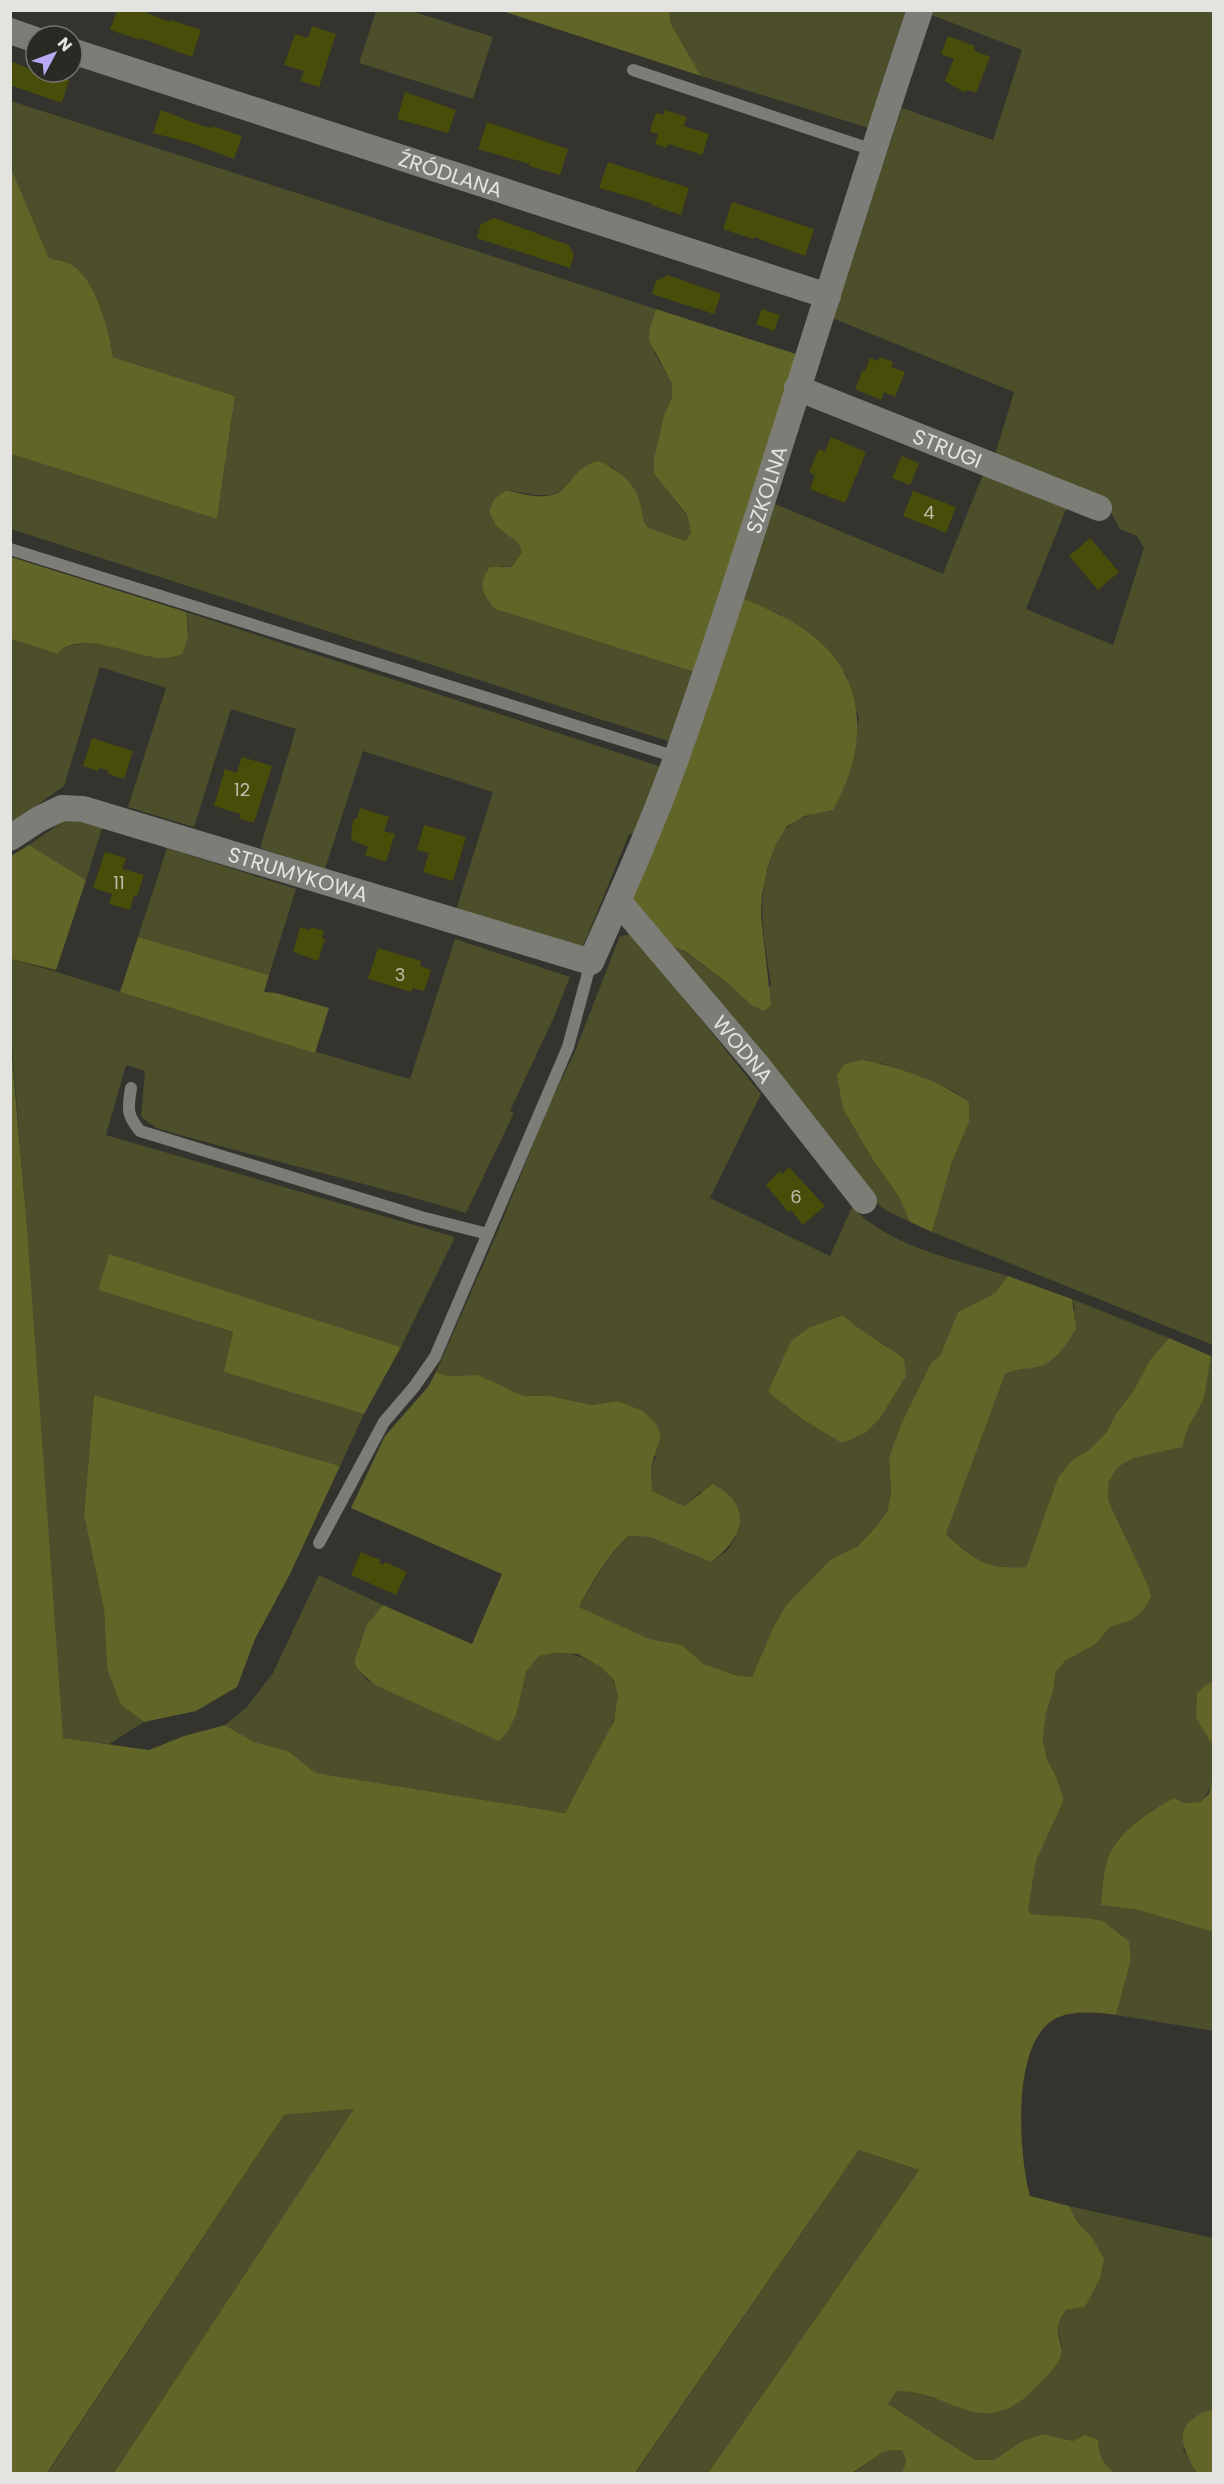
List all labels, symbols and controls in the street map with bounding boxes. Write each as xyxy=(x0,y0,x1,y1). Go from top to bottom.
north arrow xyxy=(24,24,84,84)
text: N xyxy=(52,32,78,57)
street label: ŹRÓDLANA xyxy=(395,143,506,204)
street label: STRUGI xyxy=(909,421,986,475)
street label: SZKOLNA xyxy=(738,442,794,537)
house number: 4 xyxy=(923,500,935,525)
house number: 12 xyxy=(234,777,250,802)
street label: STRUMYKOWA xyxy=(225,839,372,909)
house number: 11 xyxy=(113,870,125,895)
house number: 3 xyxy=(395,962,405,987)
street label: WODNA xyxy=(706,1009,781,1089)
house number: 6 xyxy=(790,1184,802,1209)

